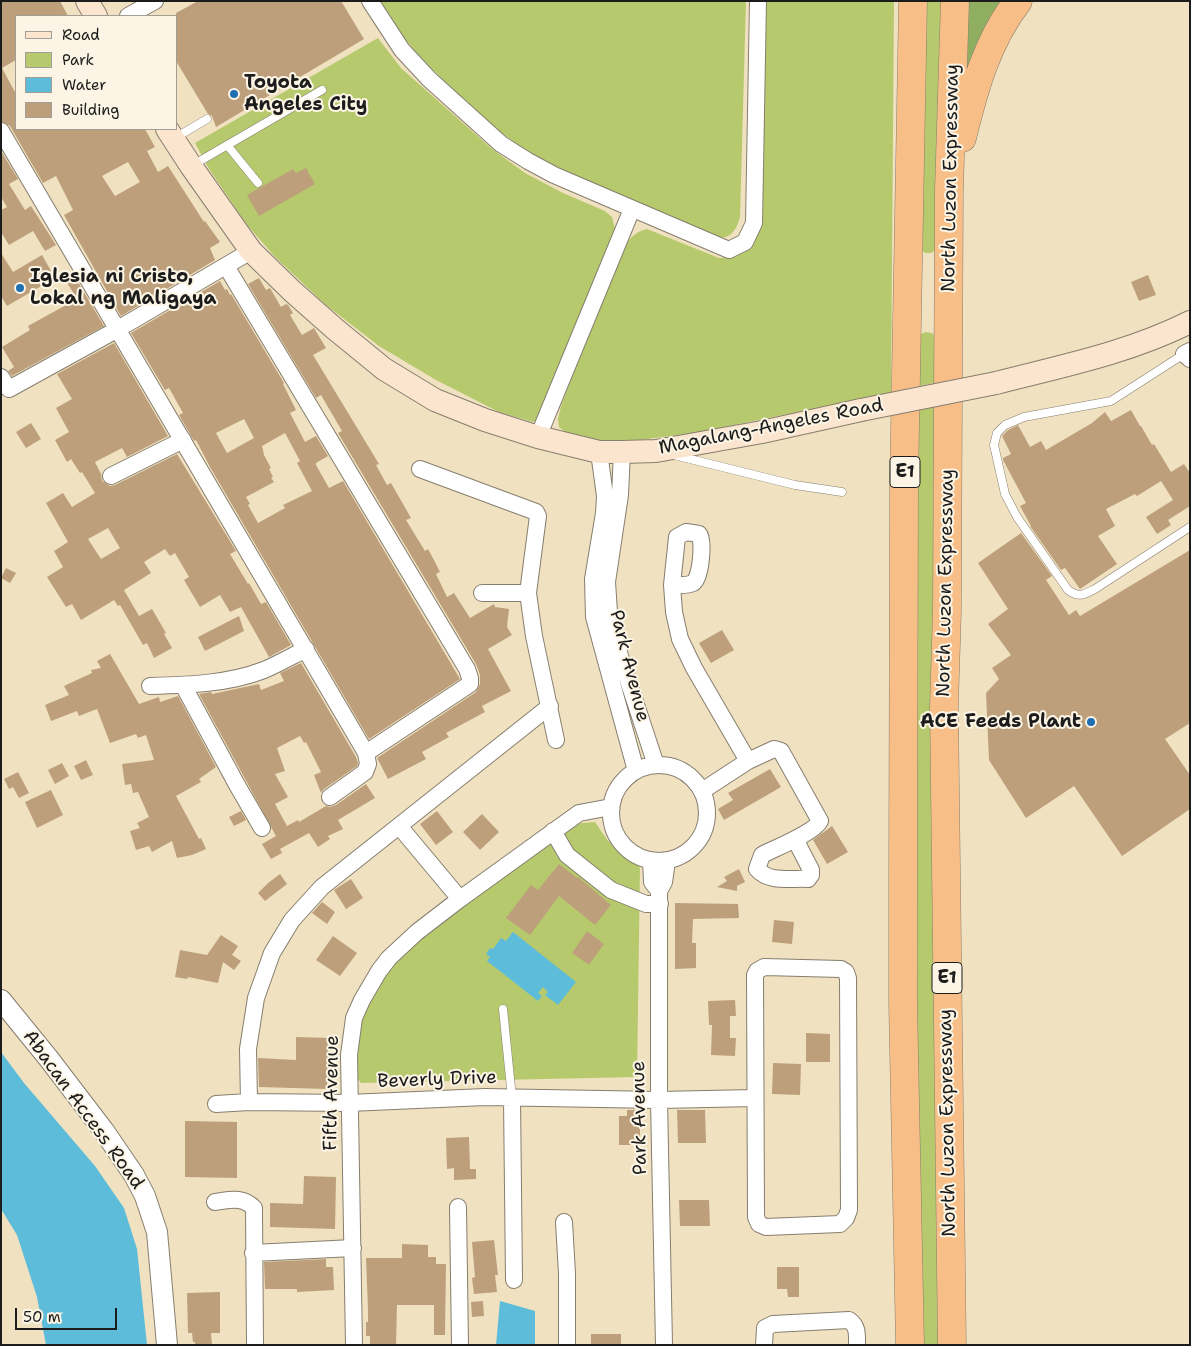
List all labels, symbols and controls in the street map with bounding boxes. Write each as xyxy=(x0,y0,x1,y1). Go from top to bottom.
legend xyxy=(15,15,178,130)
text: Road xyxy=(62,25,100,45)
text: Park xyxy=(62,50,94,70)
street label: North Luzon Expressway xyxy=(938,64,964,292)
place label: Toyota Angeles City xyxy=(244,72,367,116)
text: Water xyxy=(62,75,106,95)
marker: Toyota Angeles City xyxy=(228,88,240,100)
text: Building xyxy=(62,100,119,120)
place label: Iglesia ni Cristo, Lokal ng Maligaya xyxy=(30,266,216,310)
marker: Iglesia ni Cristo, Lokal ng Maligaya xyxy=(14,282,26,294)
street label: Magalang-Angeles Road xyxy=(657,394,885,460)
road number: E1 xyxy=(890,457,920,488)
street label: North Luzon Expressway xyxy=(933,469,959,697)
street label: Park Avenue xyxy=(604,608,654,724)
place label: ACE Feeds Plant xyxy=(920,711,1081,733)
marker: ACE Feeds Plant xyxy=(1085,716,1097,728)
road number: E1 xyxy=(932,962,962,994)
street label: North Luzon Expressway xyxy=(935,1009,961,1237)
street label: Abacan Access Road xyxy=(18,1026,148,1194)
street label: Fifth Avenue xyxy=(320,1035,344,1151)
street label: Park Avenue xyxy=(628,1061,652,1175)
street label: Beverly Drive xyxy=(377,1067,497,1093)
scale bar xyxy=(18,1298,120,1330)
text: 50 m xyxy=(23,1307,61,1327)

